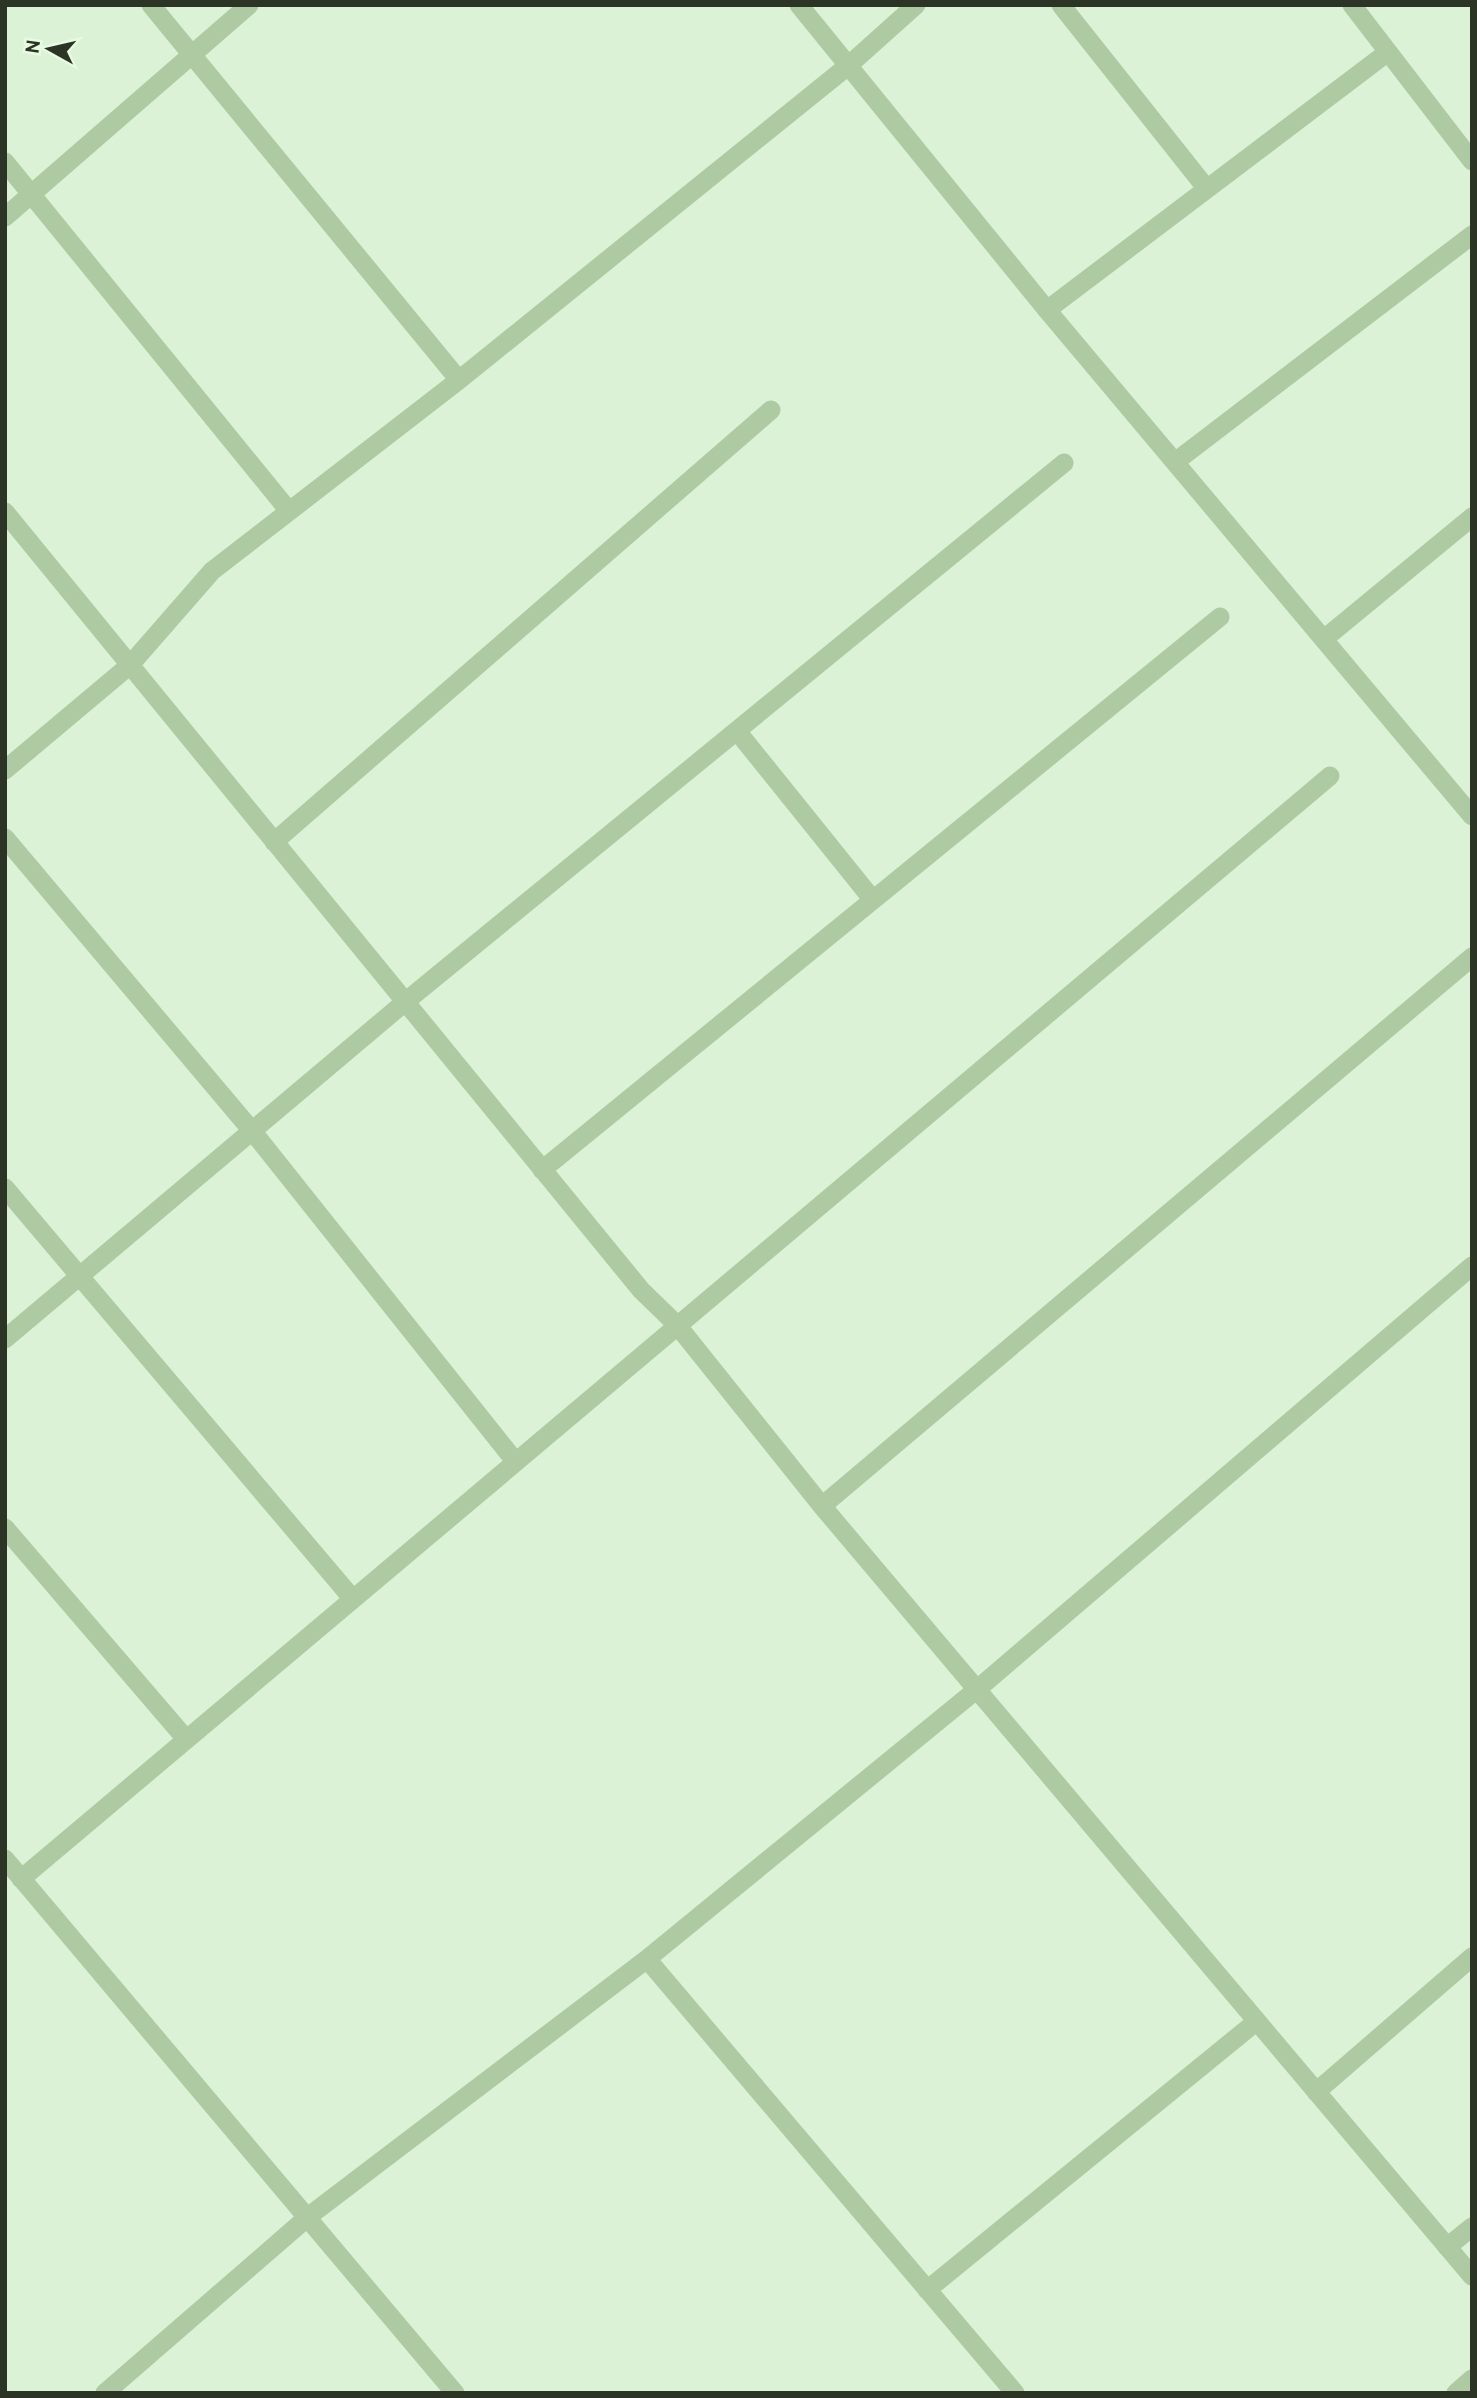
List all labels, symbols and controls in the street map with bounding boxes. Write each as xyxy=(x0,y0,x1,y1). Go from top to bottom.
north arrow xyxy=(14,14,84,84)
text: N xyxy=(21,38,47,55)

